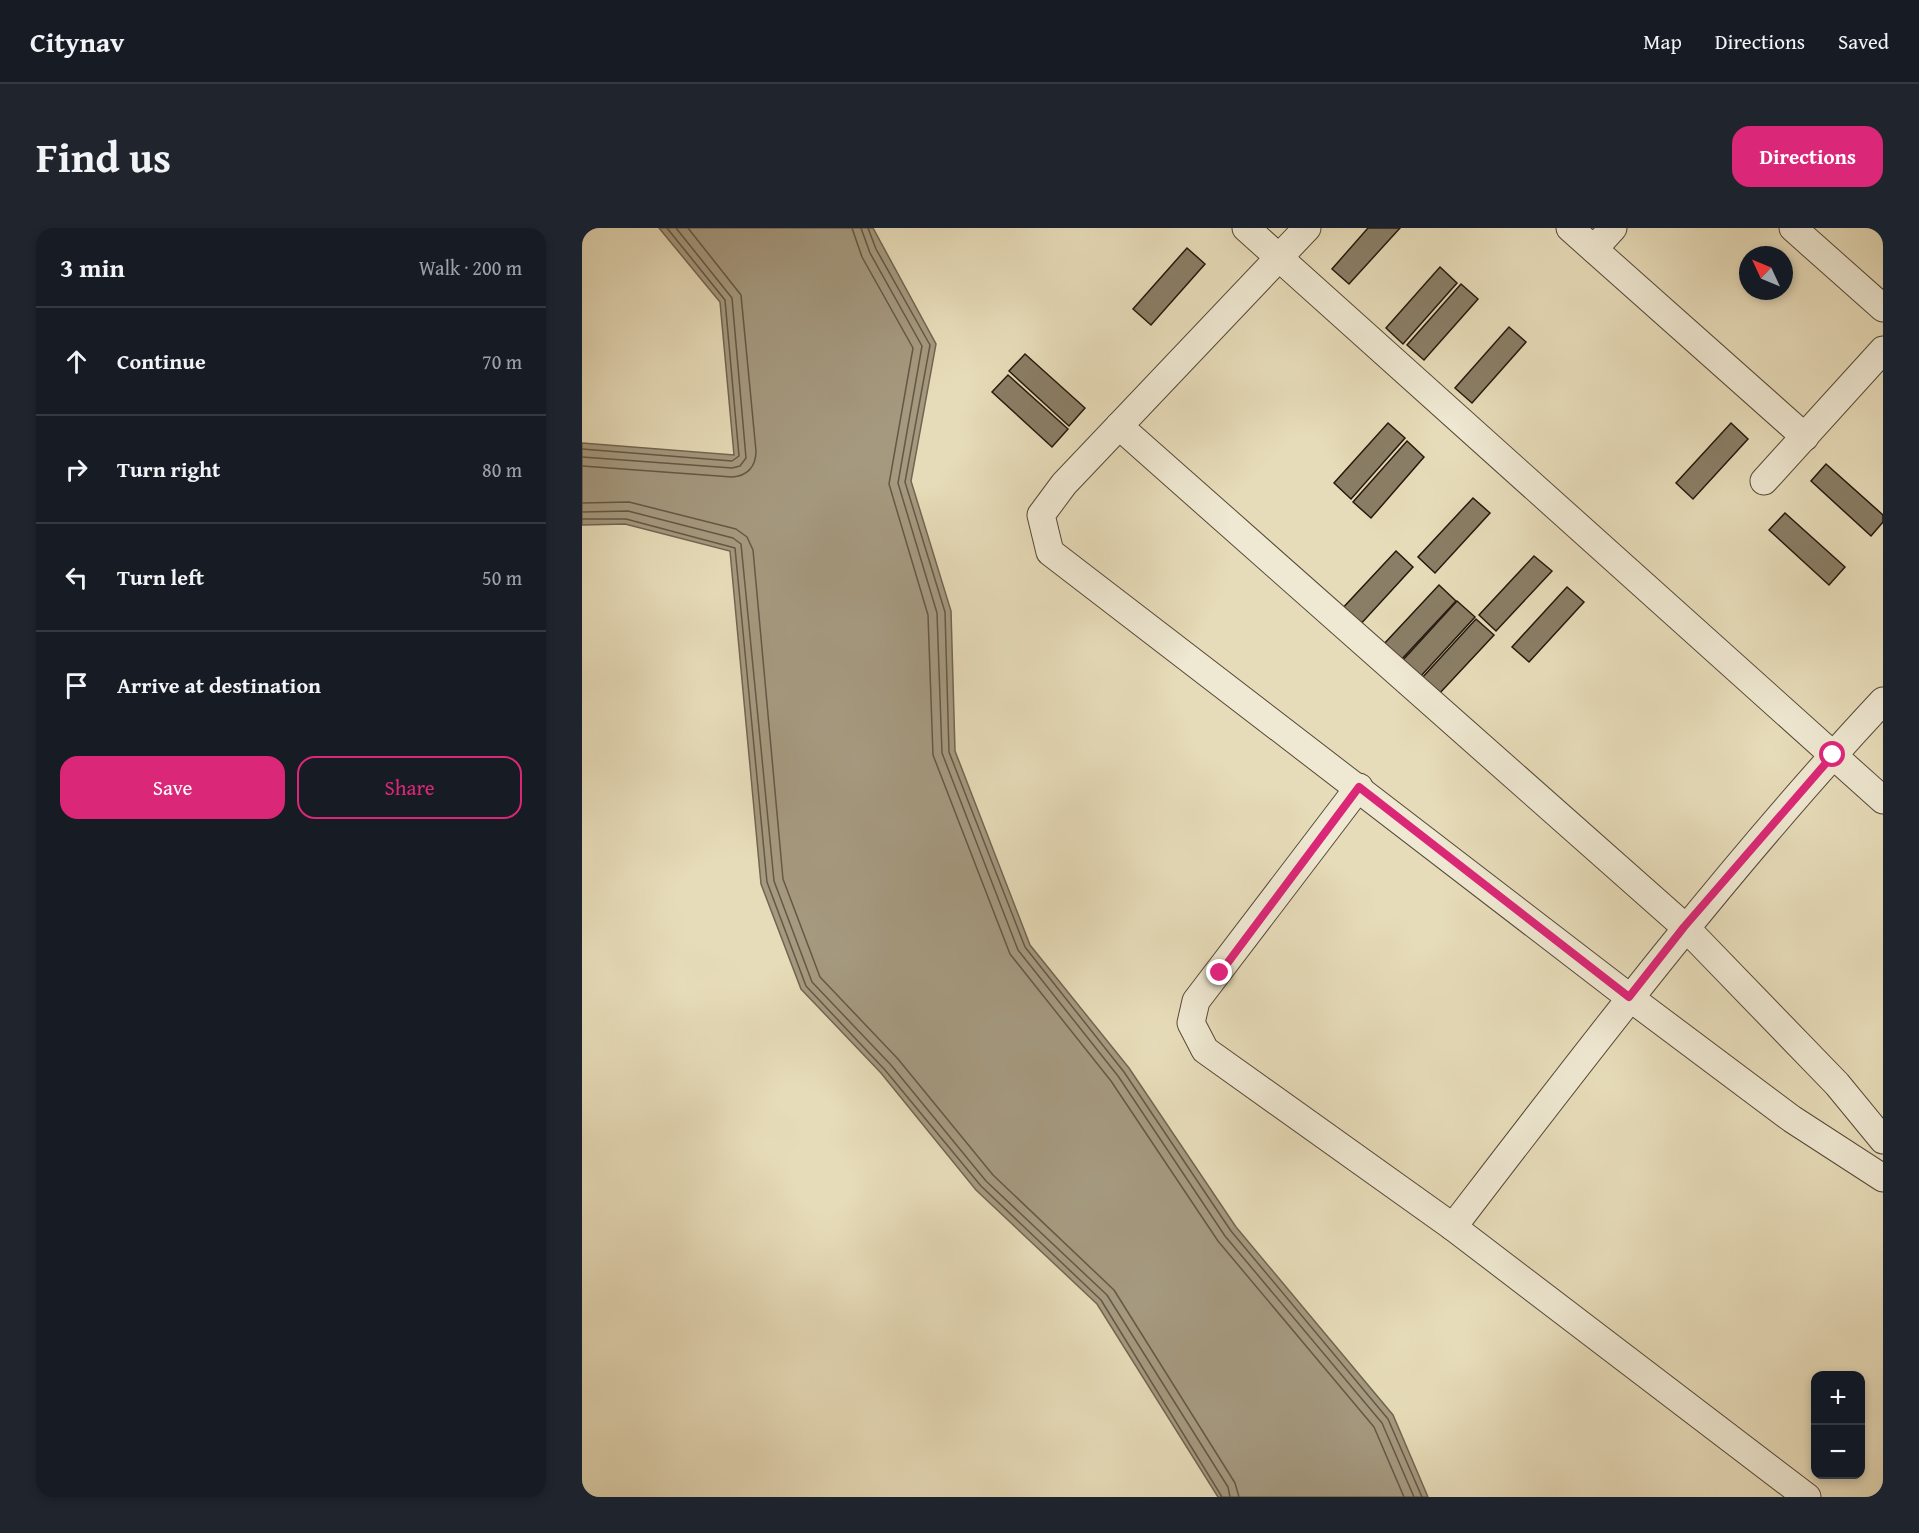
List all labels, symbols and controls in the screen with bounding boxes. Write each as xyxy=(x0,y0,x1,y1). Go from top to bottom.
text: Citynav xyxy=(30,21,124,62)
text: Map xyxy=(1643,26,1682,57)
text: Directions xyxy=(1715,26,1805,57)
text: Saved xyxy=(1838,26,1889,57)
text: Find us xyxy=(36,126,171,187)
button: Directions xyxy=(1732,126,1883,187)
north arrow xyxy=(1739,246,1793,300)
text: 3 min xyxy=(60,248,125,287)
text: Walk · 200 m xyxy=(419,253,522,282)
icon: ahead xyxy=(60,345,93,378)
text: Continue xyxy=(117,345,206,377)
text: 70 m xyxy=(482,347,522,376)
icon: right xyxy=(60,453,93,486)
text: Turn right xyxy=(117,453,220,485)
text: 80 m xyxy=(482,455,522,484)
icon: left xyxy=(60,561,93,594)
text: Turn left xyxy=(117,561,204,593)
text: 50 m xyxy=(482,563,522,592)
icon: arrive xyxy=(60,669,93,702)
text: Arrive at destination xyxy=(117,669,321,701)
route start xyxy=(1819,741,1845,767)
button: Save xyxy=(60,756,285,819)
button: Share xyxy=(297,756,522,819)
route end xyxy=(1206,959,1232,985)
map controls xyxy=(1811,1371,1865,1479)
button: + xyxy=(1811,1371,1865,1425)
button: − xyxy=(1811,1425,1865,1479)

